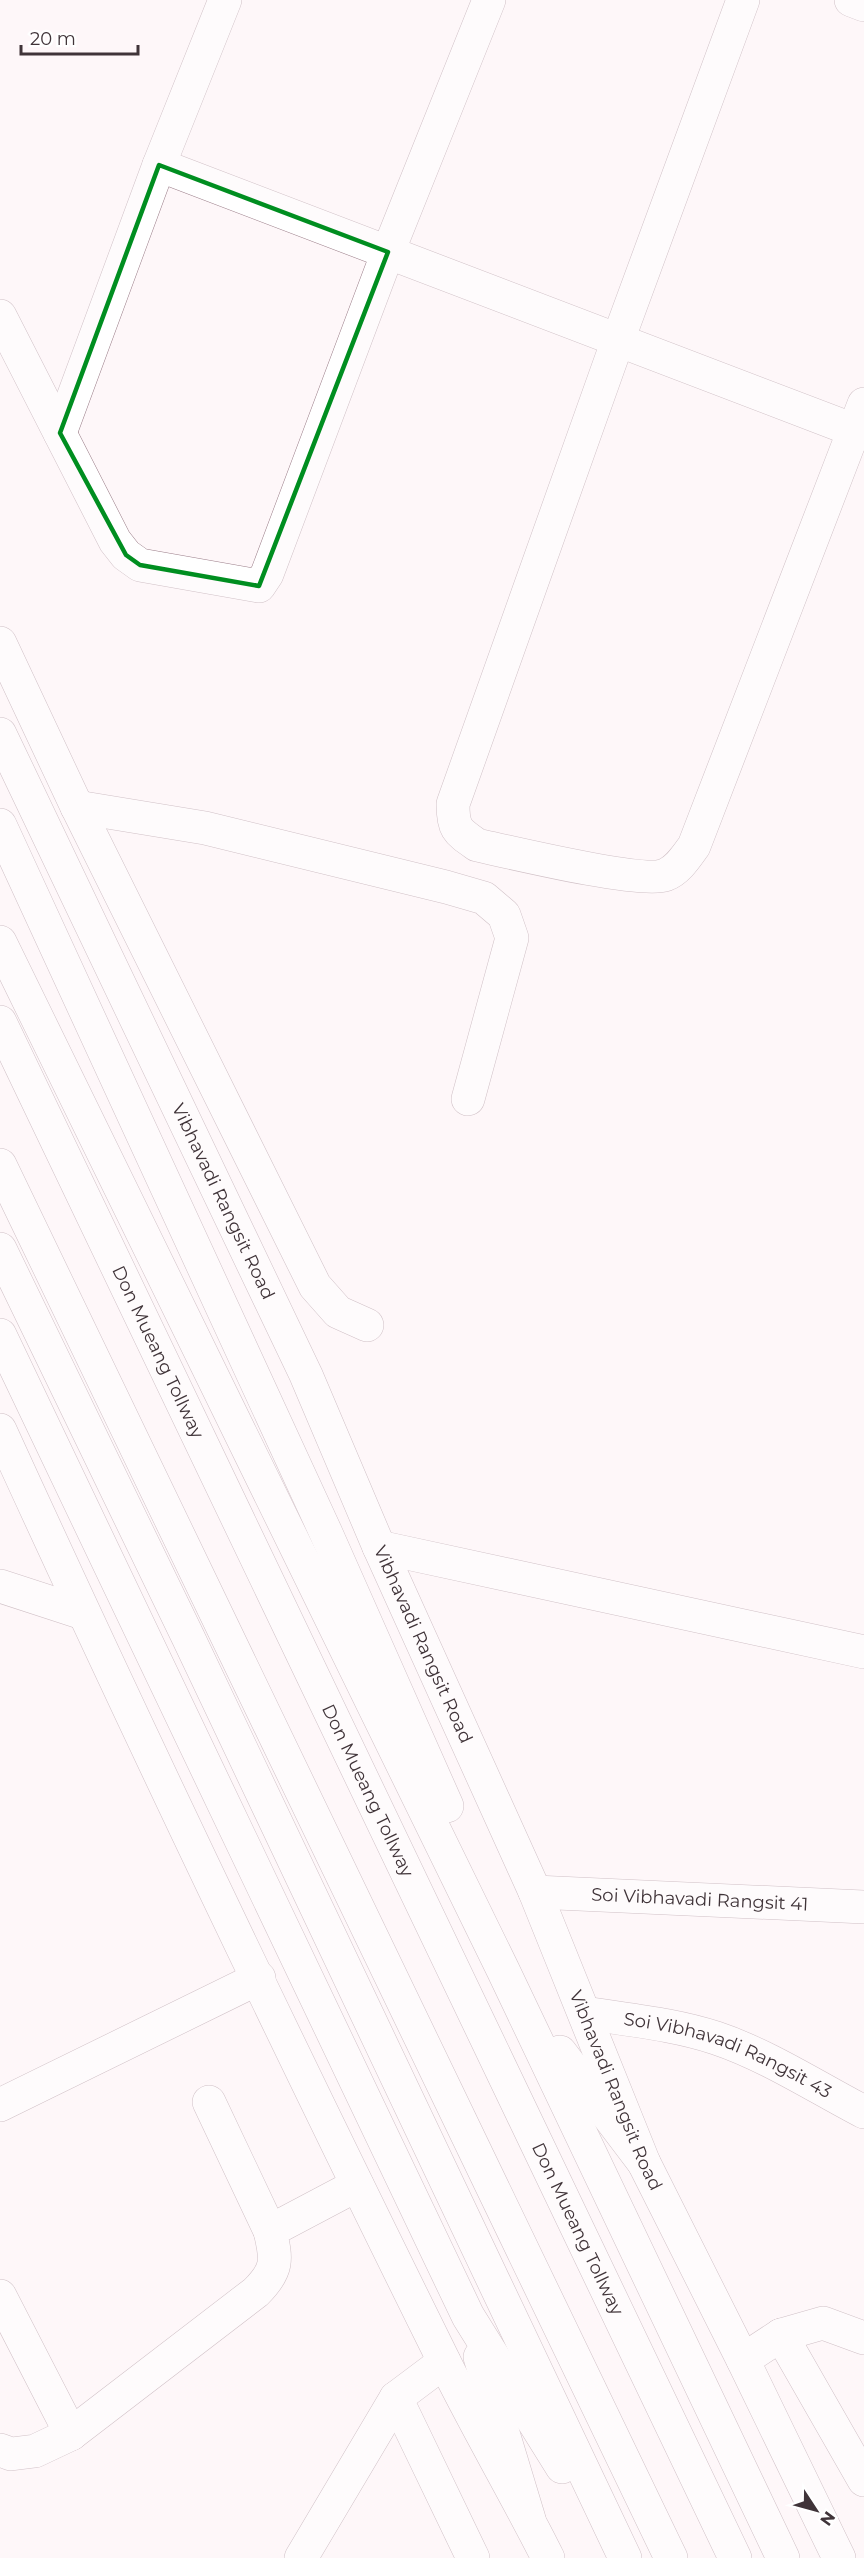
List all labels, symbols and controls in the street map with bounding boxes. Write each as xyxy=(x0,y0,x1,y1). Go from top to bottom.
scale bar xyxy=(21,18,138,56)
text: 20 m xyxy=(30,28,76,50)
street label: Vibhavadi Rangsit Road xyxy=(167,1100,279,1303)
street label: Don Mueang Tollway xyxy=(107,1262,209,1442)
street label: Vibhavadi Rangsit Road xyxy=(369,1542,477,1747)
street label: Don Mueang Tollway xyxy=(317,1701,419,1881)
street label: Soi Vibhavadi Rangsit 41 xyxy=(591,1884,809,1915)
street label: Vibhavadi Rangsit Road xyxy=(565,1987,667,2194)
street label: Soi Vibhavadi Rangsit 43 xyxy=(622,2008,835,2103)
street label: Don Mueang Tollway xyxy=(527,2139,628,2319)
north arrow xyxy=(786,2480,846,2540)
text: N xyxy=(816,2508,839,2529)

